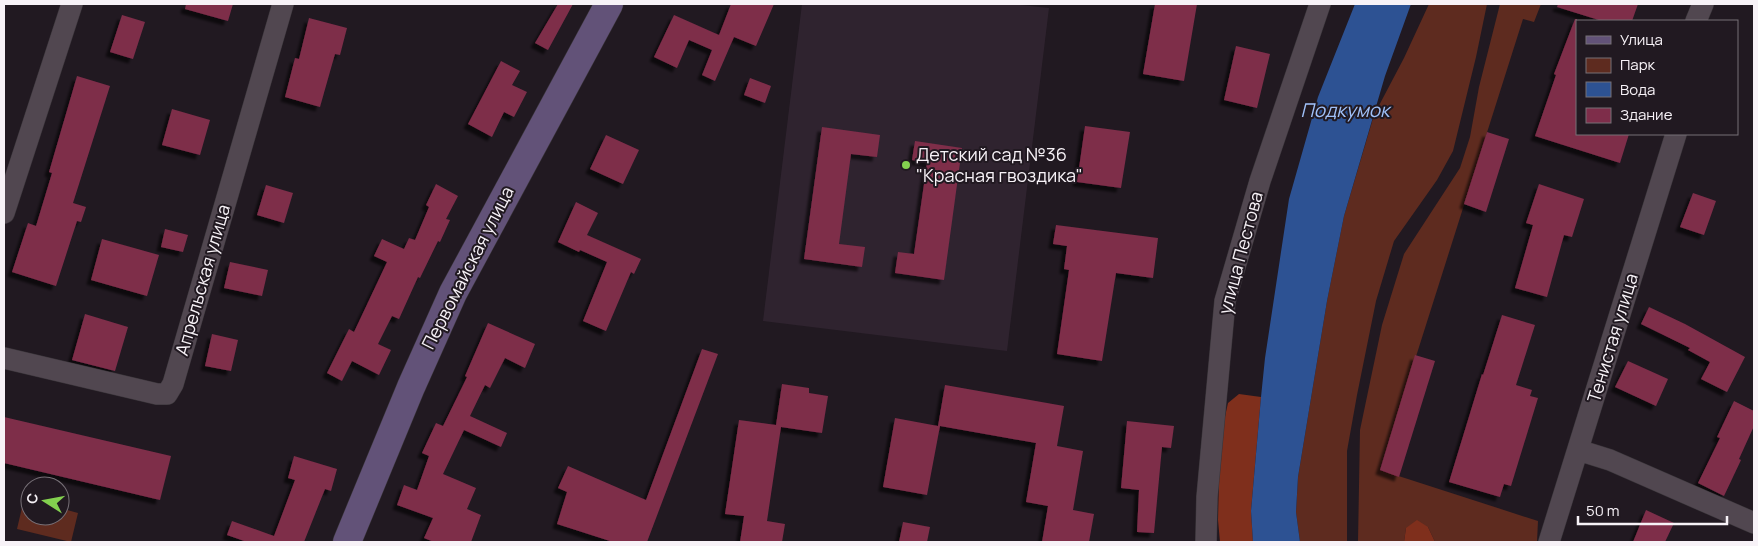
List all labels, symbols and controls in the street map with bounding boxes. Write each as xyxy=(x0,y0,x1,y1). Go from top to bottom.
legend xyxy=(1576,20,1738,135)
text: Улица xyxy=(1620,29,1663,50)
text: Парк xyxy=(1620,54,1656,75)
text: Вода xyxy=(1620,79,1655,100)
water label: Подкумок xyxy=(1301,97,1392,123)
text: Здание xyxy=(1620,104,1673,125)
place label: Детский сад №36 "Красная гвоздика" xyxy=(916,142,1083,187)
marker: Детский сад №36 "Красная гвоздика" xyxy=(900,159,912,171)
street label: Первомайская улица xyxy=(416,182,519,353)
street label: улица Пестова xyxy=(1212,189,1268,317)
street label: Апрельская улица xyxy=(169,201,235,358)
street label: Тенистая улица xyxy=(1581,270,1643,405)
north arrow xyxy=(20,476,70,526)
text: С xyxy=(21,492,42,505)
scale bar xyxy=(1578,494,1727,526)
text: 50 m xyxy=(1586,500,1620,521)

